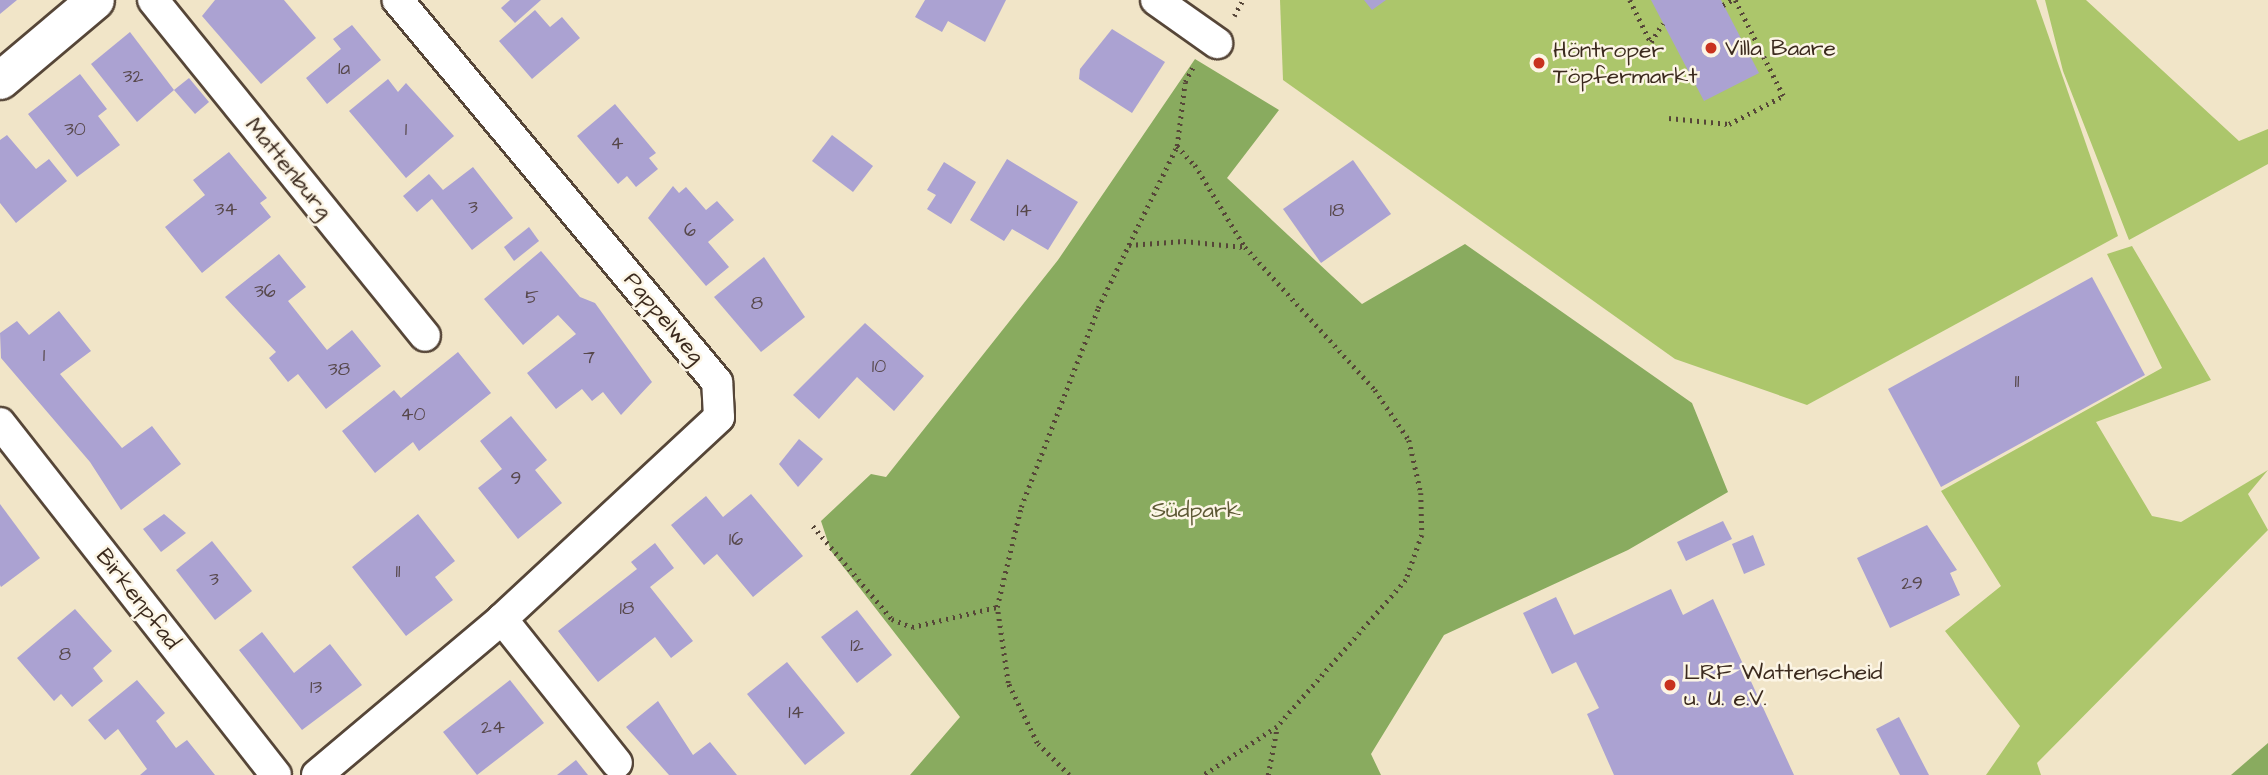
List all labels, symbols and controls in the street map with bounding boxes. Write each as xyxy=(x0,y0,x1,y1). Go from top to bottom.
place label: Villa Baare xyxy=(1725,34,1836,62)
place label: Höntroper Töpfermarkt xyxy=(1553,36,1698,90)
marker: Villa Baare xyxy=(1703,40,1719,56)
marker: Höntroper Töpfermarkt xyxy=(1531,55,1547,71)
house number: 1a xyxy=(338,58,350,80)
house number: 32 xyxy=(123,66,143,88)
street label: Mattenburg xyxy=(240,112,338,224)
house number: 30 xyxy=(64,119,86,141)
house number: 1 xyxy=(405,119,407,141)
house number: 4 xyxy=(611,133,623,155)
house number: 3 xyxy=(468,197,478,219)
house number: 34 xyxy=(215,199,237,221)
house number: 14 xyxy=(1016,200,1032,222)
house number: 18 xyxy=(1330,200,1344,222)
house number: 6 xyxy=(684,220,696,242)
street label: Pappelweg xyxy=(618,267,710,369)
house number: 36 xyxy=(254,281,276,303)
house number: 5 xyxy=(525,287,539,309)
house number: 8 xyxy=(751,293,763,315)
house number: 1 xyxy=(43,345,45,367)
house number: 7 xyxy=(583,347,595,369)
house number: 10 xyxy=(872,356,886,378)
house number: 38 xyxy=(328,359,350,381)
house number: 11 xyxy=(2015,371,2019,393)
house number: 40 xyxy=(401,404,425,426)
house number: 9 xyxy=(511,468,521,490)
park label: Südpark xyxy=(1151,496,1241,524)
house number: 16 xyxy=(729,529,743,551)
street label: Birkenpfad xyxy=(90,543,186,655)
house number: 11 xyxy=(396,561,400,583)
house number: 3 xyxy=(209,569,219,591)
house number: 29 xyxy=(1901,573,1923,595)
house number: 18 xyxy=(620,598,634,620)
house number: 12 xyxy=(850,635,864,657)
house number: 8 xyxy=(59,644,71,666)
place label: LRF Wattenscheid u. U. e.V. xyxy=(1684,658,1883,712)
house number: 13 xyxy=(310,677,322,699)
marker: LRF Wattenscheid u. U. e.V. xyxy=(1662,677,1678,693)
house number: 14 xyxy=(788,702,804,724)
house number: 24 xyxy=(481,717,505,739)

